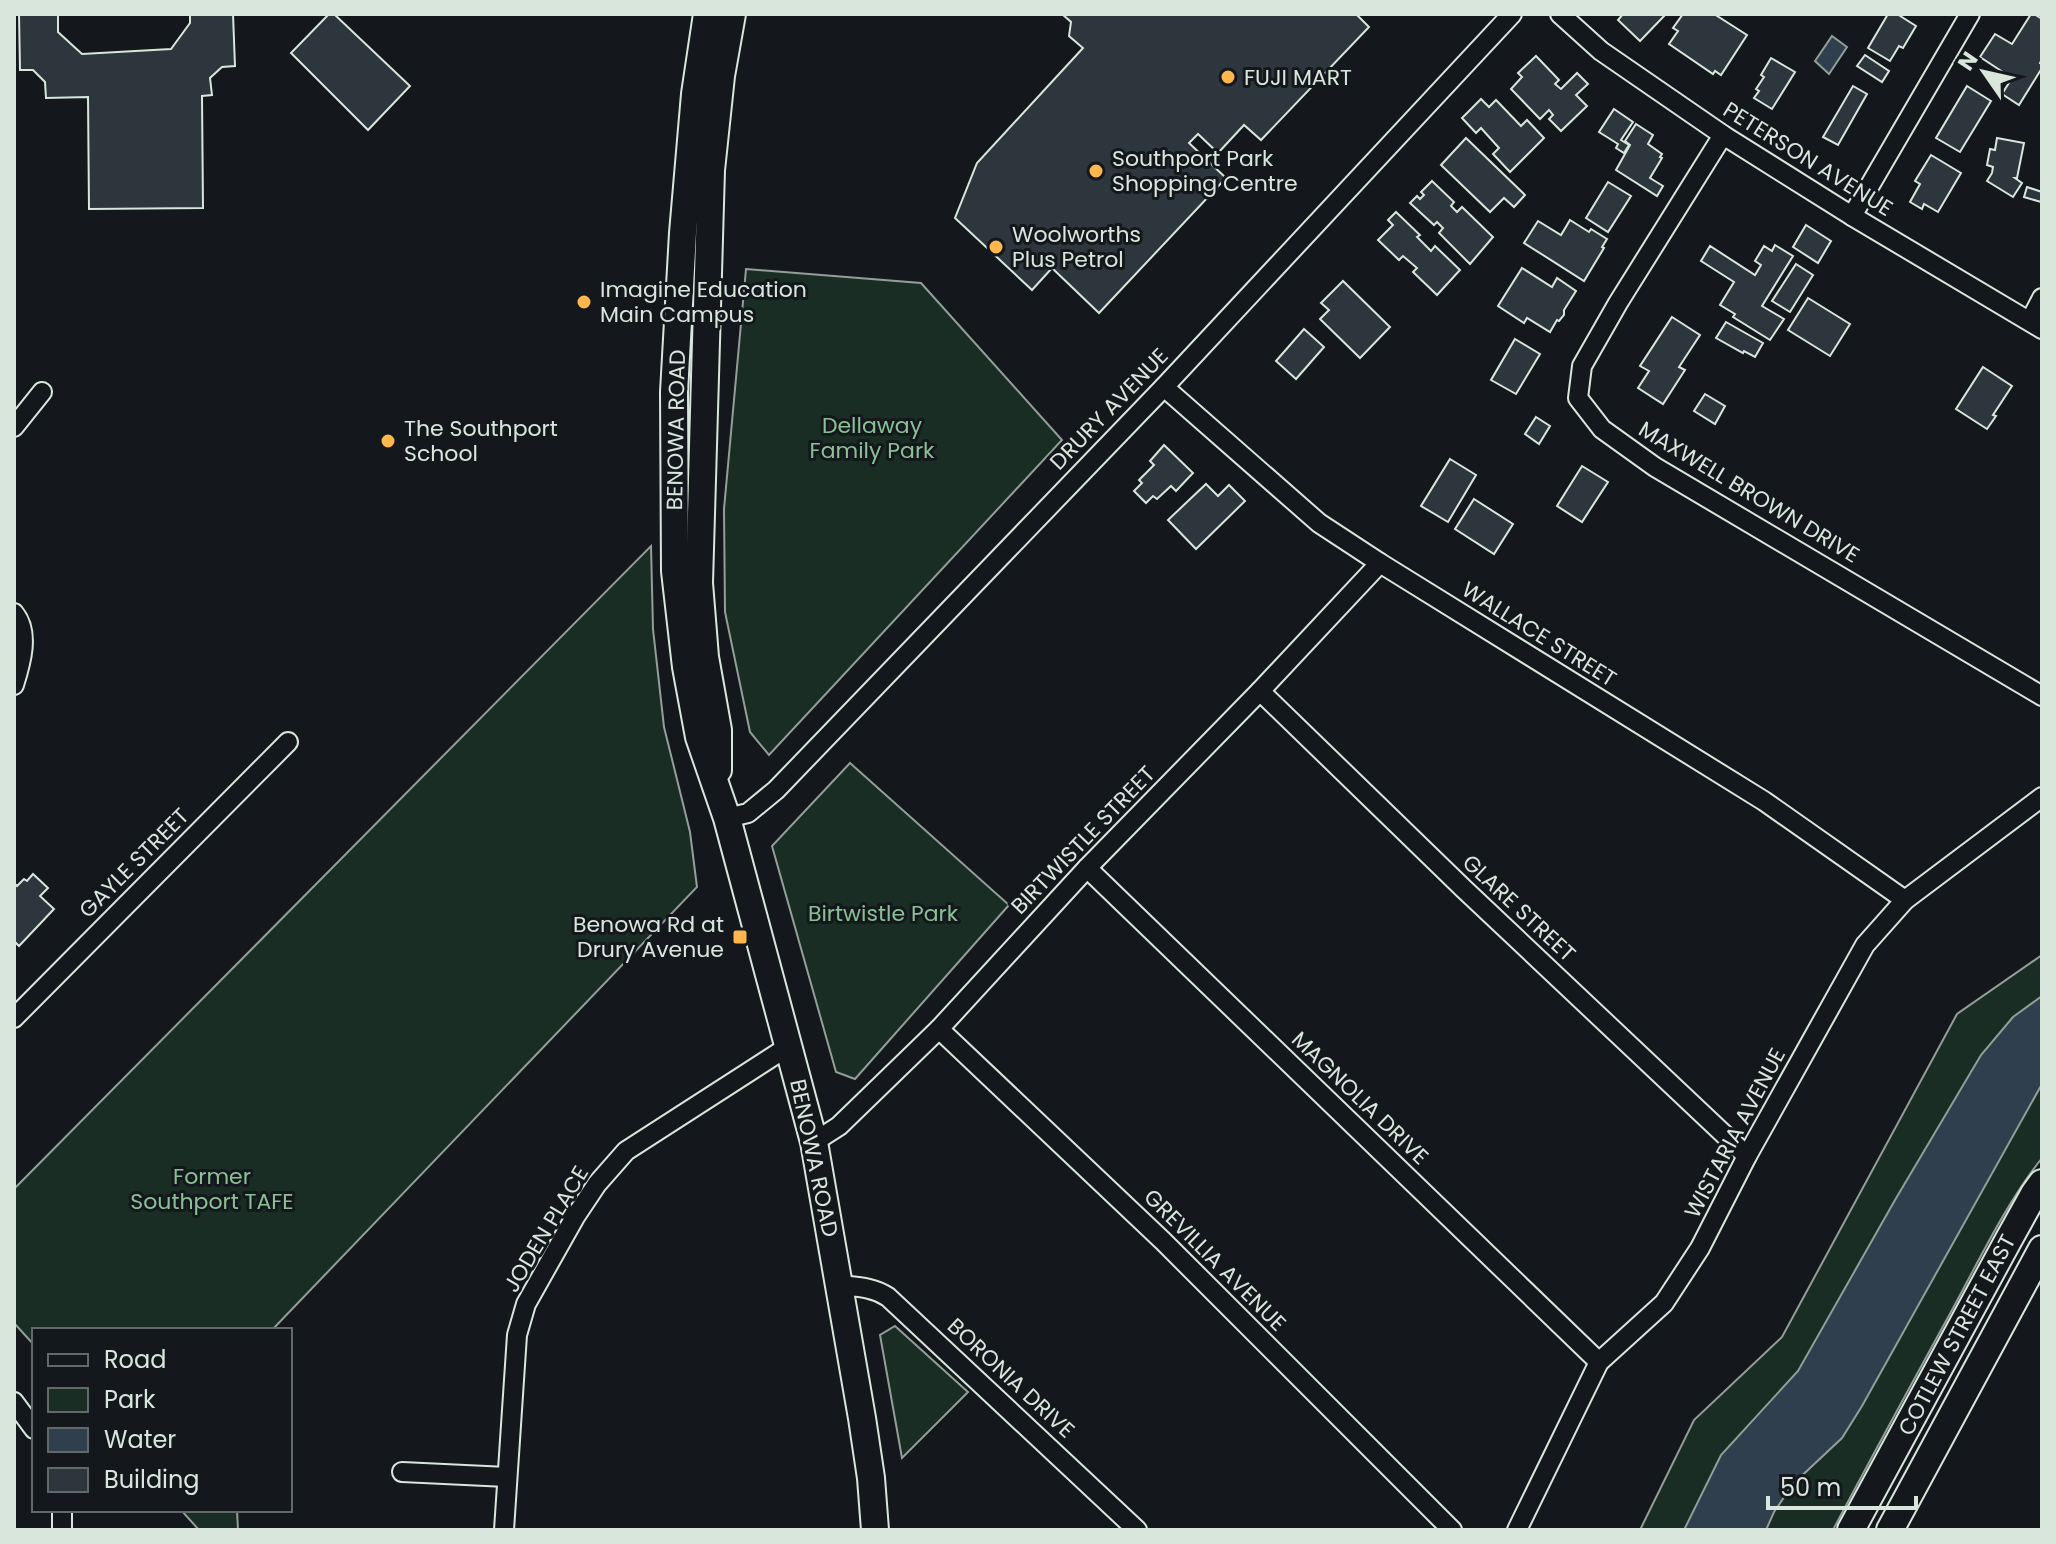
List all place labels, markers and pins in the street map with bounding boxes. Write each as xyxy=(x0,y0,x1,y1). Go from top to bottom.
place label: FUJI MART xyxy=(1244,62,1352,93)
marker: FUJI MART xyxy=(1219,68,1237,86)
place label: Southport Park Shopping Centre xyxy=(1112,143,1298,199)
marker: Southport Park Shopping Centre xyxy=(1087,162,1105,180)
place label: Woolworths Plus Petrol xyxy=(1012,219,1141,275)
marker: Woolworths Plus Petrol xyxy=(987,238,1005,256)
place label: Imagine Education Main Campus xyxy=(600,274,807,330)
marker: Imagine Education Main Campus xyxy=(575,293,593,311)
place label: The Southport School xyxy=(404,413,558,469)
marker: The Southport School xyxy=(379,432,397,450)
place label: Benowa Rd at Drury Avenue xyxy=(573,909,724,965)
marker: Benowa Rd at Drury Avenue xyxy=(731,928,749,946)

